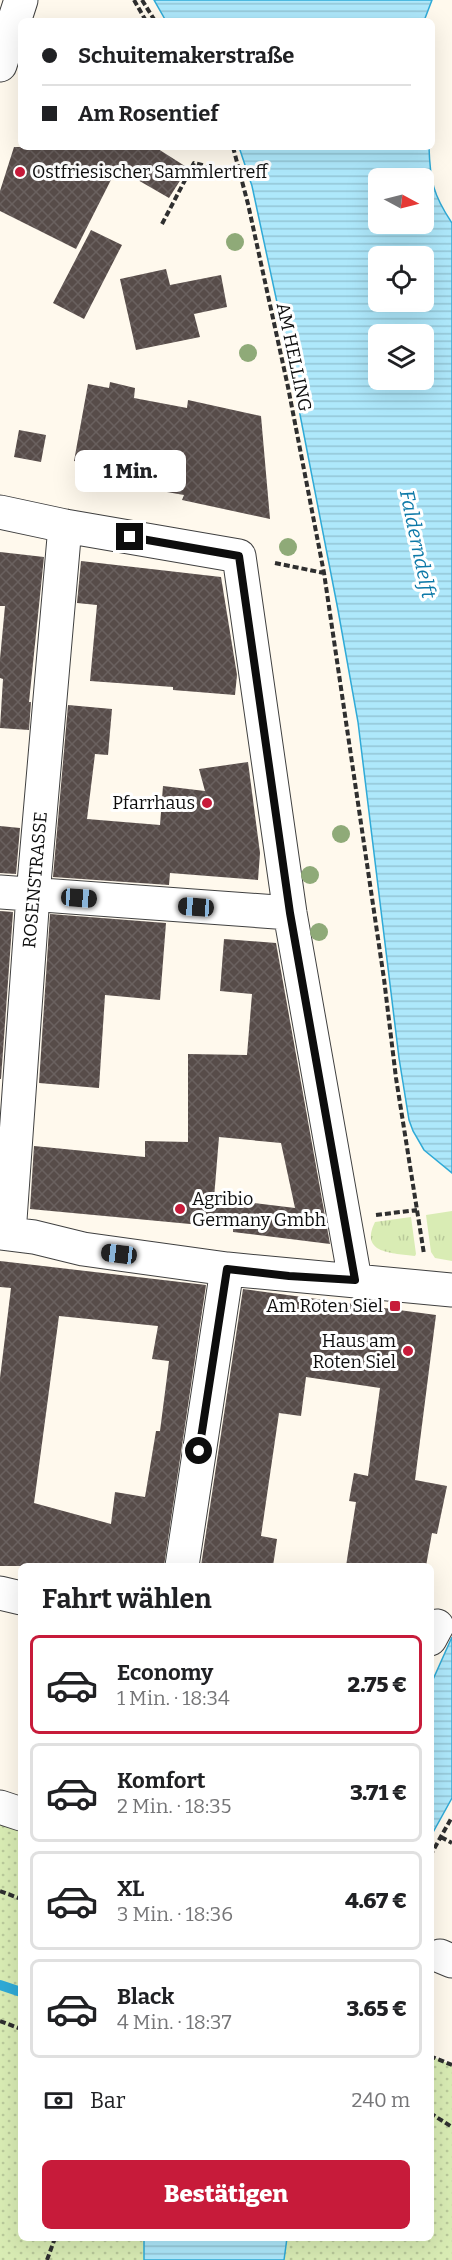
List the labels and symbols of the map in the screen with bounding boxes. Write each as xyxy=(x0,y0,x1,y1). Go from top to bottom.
place label: Ostfriesischer Sammlertreff xyxy=(32,161,269,183)
marker: Ostfriesischer Sammlertreff xyxy=(13,165,27,179)
north arrow xyxy=(368,168,434,234)
street label: AM HELLING xyxy=(272,300,316,414)
callout: 1 Min. xyxy=(74,450,186,492)
water label: Falderndelft xyxy=(394,488,441,602)
route end xyxy=(116,523,143,550)
place label: Pfarrhaus xyxy=(112,792,195,814)
marker: Pfarrhaus xyxy=(200,796,214,810)
street label: ROSENSTRASSE xyxy=(18,811,52,949)
car xyxy=(60,888,98,908)
car xyxy=(177,897,215,917)
place label: Agribio Germany Gmbh xyxy=(192,1188,326,1231)
marker: Agribio Germany Gmbh xyxy=(173,1202,187,1216)
car xyxy=(100,1243,138,1265)
place label: Am Roten Siel xyxy=(266,1295,383,1317)
marker: Am Roten Siel xyxy=(388,1299,402,1313)
place label: Haus am Roten Siel xyxy=(312,1330,396,1373)
marker: Haus am Roten Siel xyxy=(401,1344,415,1358)
route start xyxy=(185,1437,212,1464)

